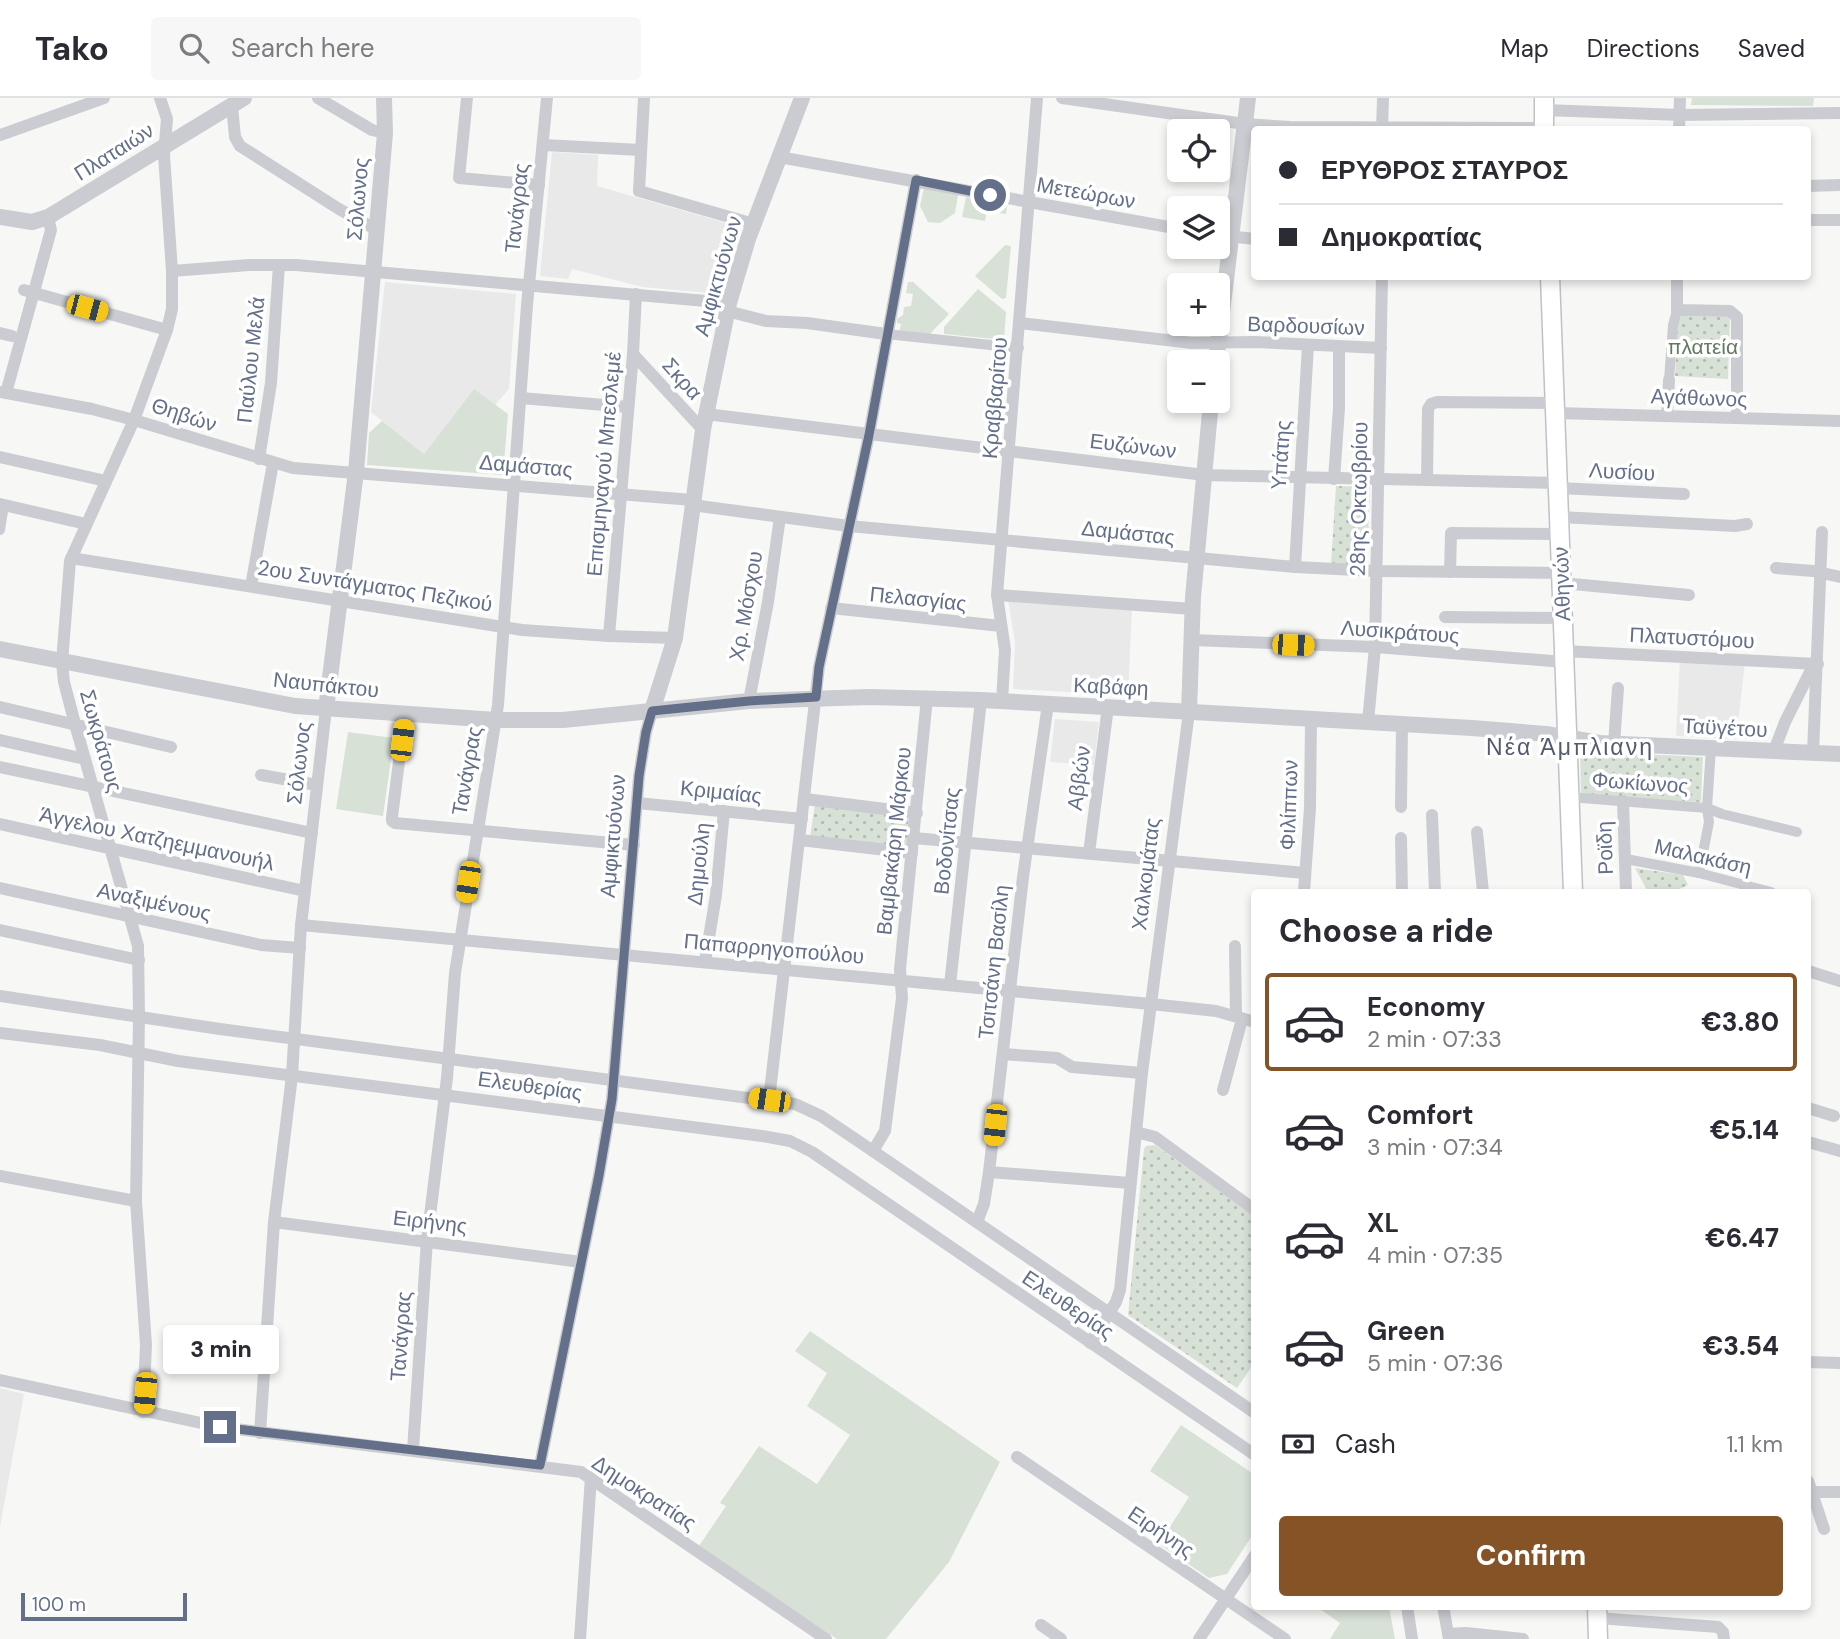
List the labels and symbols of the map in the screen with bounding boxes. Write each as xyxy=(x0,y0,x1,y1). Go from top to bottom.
street label: Πλαταιών xyxy=(69,116,159,188)
street label: Σόλωνος xyxy=(340,156,376,242)
street label: Τανάγρας xyxy=(498,162,536,254)
street label: Μετεώρων xyxy=(1034,171,1138,215)
route start xyxy=(974,179,1006,211)
street label: Αμφικτυόνων xyxy=(687,213,749,339)
car xyxy=(64,292,111,324)
street label: Παύλου Μελά xyxy=(230,295,272,425)
street label: Βαρδουσίων xyxy=(1247,310,1365,342)
park label: πλατεία xyxy=(1668,333,1738,361)
street label: Κραββαρίτου xyxy=(976,336,1014,460)
street label: Επισμηναγού Μπεσλεμέ xyxy=(580,350,628,578)
street label: Σκρα xyxy=(656,352,708,406)
street label: Αγάθωνος xyxy=(1650,382,1748,414)
street label: Θηβών xyxy=(148,391,220,439)
street label: Υπάτης xyxy=(1265,419,1297,491)
street label: 28ης Οκτωβρίου xyxy=(1344,421,1374,577)
street label: Ευζώνων xyxy=(1088,427,1178,465)
street label: Δαμάστας xyxy=(478,448,574,484)
street label: Λυσίου xyxy=(1588,456,1656,488)
street label: Δαμάστας xyxy=(1080,514,1176,552)
street label: Αθηνών xyxy=(1547,546,1577,622)
street label: Χρ. Μόσχου xyxy=(723,549,769,663)
street label: 2ου Συντάγματος Πεζικού xyxy=(255,554,495,618)
street label: Πελασγίας xyxy=(868,580,968,618)
street label: Λυσικράτους xyxy=(1340,614,1460,650)
street label: Πλατυστόμου xyxy=(1629,621,1755,655)
car xyxy=(1272,634,1315,656)
street label: Ναυπάκτου xyxy=(272,666,380,704)
street label: Καβάφη xyxy=(1073,671,1149,703)
street label: Σωκράτους xyxy=(73,687,129,795)
street label: Ταϋγέτου xyxy=(1682,712,1768,744)
car xyxy=(390,718,415,762)
street label: Σόλωνος xyxy=(280,720,318,806)
street label: Τανάγρας xyxy=(445,724,489,818)
district label: Νέα Άμπλιανη xyxy=(1486,732,1654,762)
street label: Αββών xyxy=(1061,744,1097,812)
street label: Βαμβακάρη Μάρκου xyxy=(870,746,918,936)
street label: Φιλίππων xyxy=(1273,759,1305,851)
street label: Φωκίωνος xyxy=(1591,766,1689,800)
street label: Αμφικτυόνων xyxy=(594,773,632,899)
street label: Κριμαίας xyxy=(679,774,763,810)
street label: Βοδονίτσας xyxy=(927,786,967,896)
street label: Άγγελου Χατζηεμμανουήλ xyxy=(37,800,277,878)
street label: Χαλκομάτας xyxy=(1125,816,1167,932)
street label: Δημούλη xyxy=(681,821,717,907)
street label: Ροϊδη xyxy=(1590,821,1620,875)
street label: Μαλακάση xyxy=(1652,832,1754,882)
car xyxy=(455,860,482,904)
street label: Αναξιμένους xyxy=(95,876,213,928)
street label: Τσιτσάνη Βασίλη xyxy=(972,883,1016,1041)
street label: Παπαρρηγοπούλου xyxy=(683,927,865,971)
street label: Ελευθερίας xyxy=(476,1065,584,1107)
car xyxy=(747,1087,792,1113)
car xyxy=(983,1103,1008,1147)
street label: Ειρήνης xyxy=(391,1204,469,1240)
street label: Ελευθερίας xyxy=(1017,1264,1119,1346)
street label: Τανάγρας xyxy=(384,1290,418,1382)
callout: 3 min xyxy=(162,1326,278,1374)
car xyxy=(133,1371,158,1415)
route end xyxy=(204,1411,236,1443)
street label: Δημοκρατίας xyxy=(586,1449,702,1537)
street label: Ειρήνης xyxy=(1122,1500,1200,1564)
scale bar xyxy=(21,1590,187,1622)

